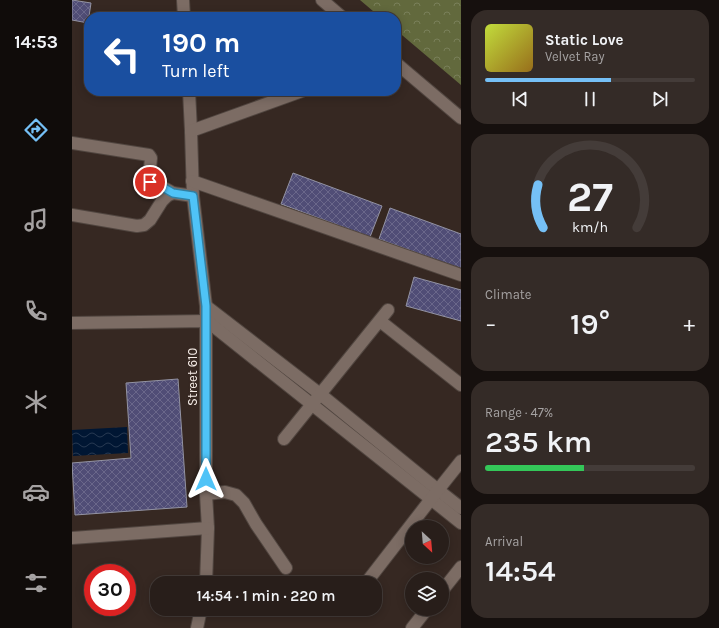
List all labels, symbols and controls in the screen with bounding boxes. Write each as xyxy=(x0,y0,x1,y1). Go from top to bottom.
text: 190 m xyxy=(162,26,240,59)
icon: left xyxy=(96,28,148,80)
text: 14:53 xyxy=(14,31,58,53)
text: Static Love xyxy=(545,31,623,49)
text: Velvet Ray xyxy=(545,49,605,64)
text: Turn left xyxy=(162,60,230,82)
icon: previous xyxy=(509,88,531,110)
icon: pause xyxy=(579,88,601,110)
icon: next xyxy=(649,88,671,110)
icon: directions xyxy=(22,116,50,144)
pin xyxy=(133,165,167,199)
icon: arrive xyxy=(139,171,161,193)
text: 27 xyxy=(567,173,613,221)
icon: music xyxy=(22,206,50,234)
text: km/h xyxy=(572,219,608,236)
text: Climate xyxy=(485,287,531,302)
icon: phone xyxy=(22,297,50,325)
text: 19° xyxy=(570,306,610,342)
text: − xyxy=(485,311,497,337)
text: + xyxy=(683,311,695,337)
street label: Street 610 xyxy=(185,348,200,406)
icon: climate xyxy=(22,388,50,416)
text: Range · 47% xyxy=(485,405,553,420)
text: 235 km xyxy=(485,424,592,460)
position arrow xyxy=(185,458,227,500)
icon: car xyxy=(22,478,50,506)
north arrow xyxy=(405,520,449,564)
map controls xyxy=(405,520,449,616)
text: Arrival xyxy=(485,534,523,549)
text: 14:54 xyxy=(485,553,556,589)
speed limit sign: 30 xyxy=(84,564,136,616)
icon: filters xyxy=(22,569,50,597)
button: layers xyxy=(405,572,449,616)
text: 14:54 · 1 min · 220 m xyxy=(197,587,335,605)

